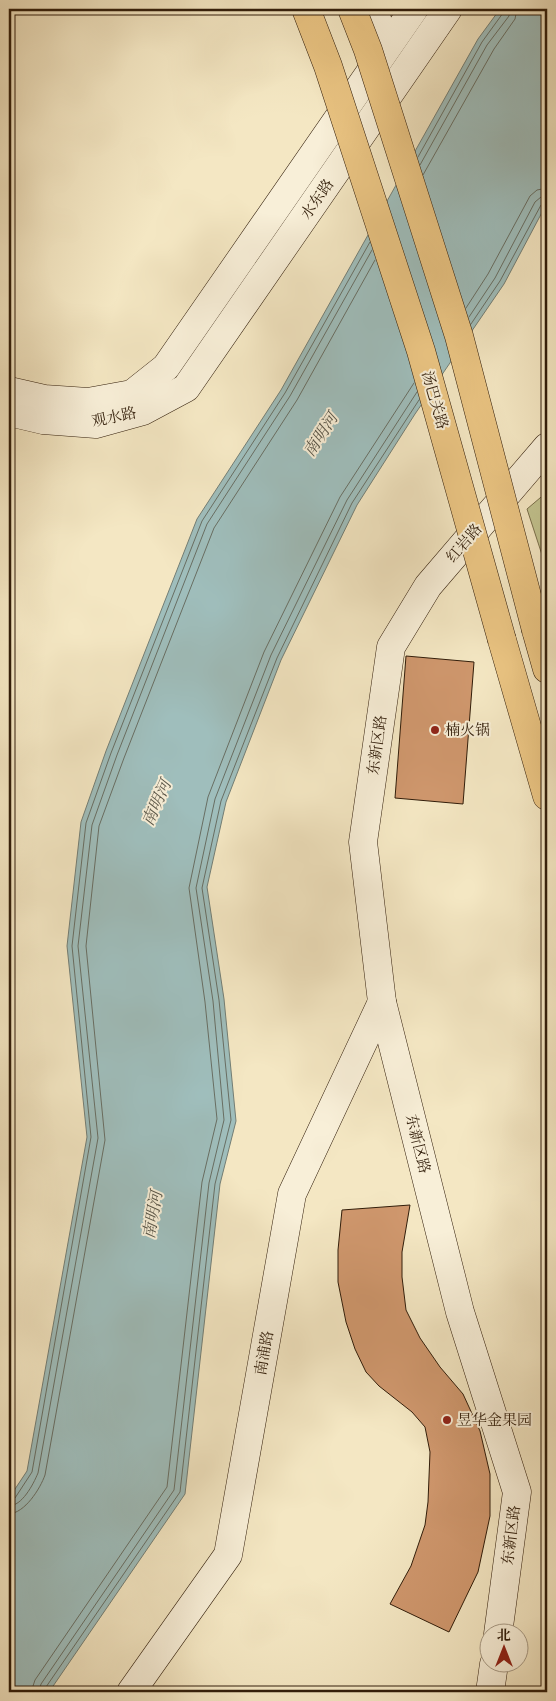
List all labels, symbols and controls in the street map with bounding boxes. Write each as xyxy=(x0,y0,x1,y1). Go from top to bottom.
street label: 水东路 xyxy=(296,175,338,223)
street label: 汤巴关路 xyxy=(417,368,453,432)
street label: 观水路 xyxy=(90,403,138,431)
water label: 南明河 xyxy=(299,406,345,461)
street label: 红岩路 xyxy=(442,519,486,567)
street label: 东新区路 xyxy=(363,714,391,776)
place label: 楠火锅 xyxy=(445,720,490,740)
marker: 楠火锅 xyxy=(429,724,441,736)
water label: 南明河 xyxy=(137,774,178,829)
street label: 东新区路 xyxy=(401,1112,435,1176)
water label: 南明河 xyxy=(138,1187,169,1241)
street label: 南浦路 xyxy=(250,1329,278,1377)
place label: 昱华金果园 xyxy=(457,1410,532,1430)
marker: 昱华金果园 xyxy=(441,1414,453,1426)
street label: 东新区路 xyxy=(497,1504,525,1566)
north arrow xyxy=(478,1624,528,1674)
text: 北 xyxy=(497,1626,511,1645)

